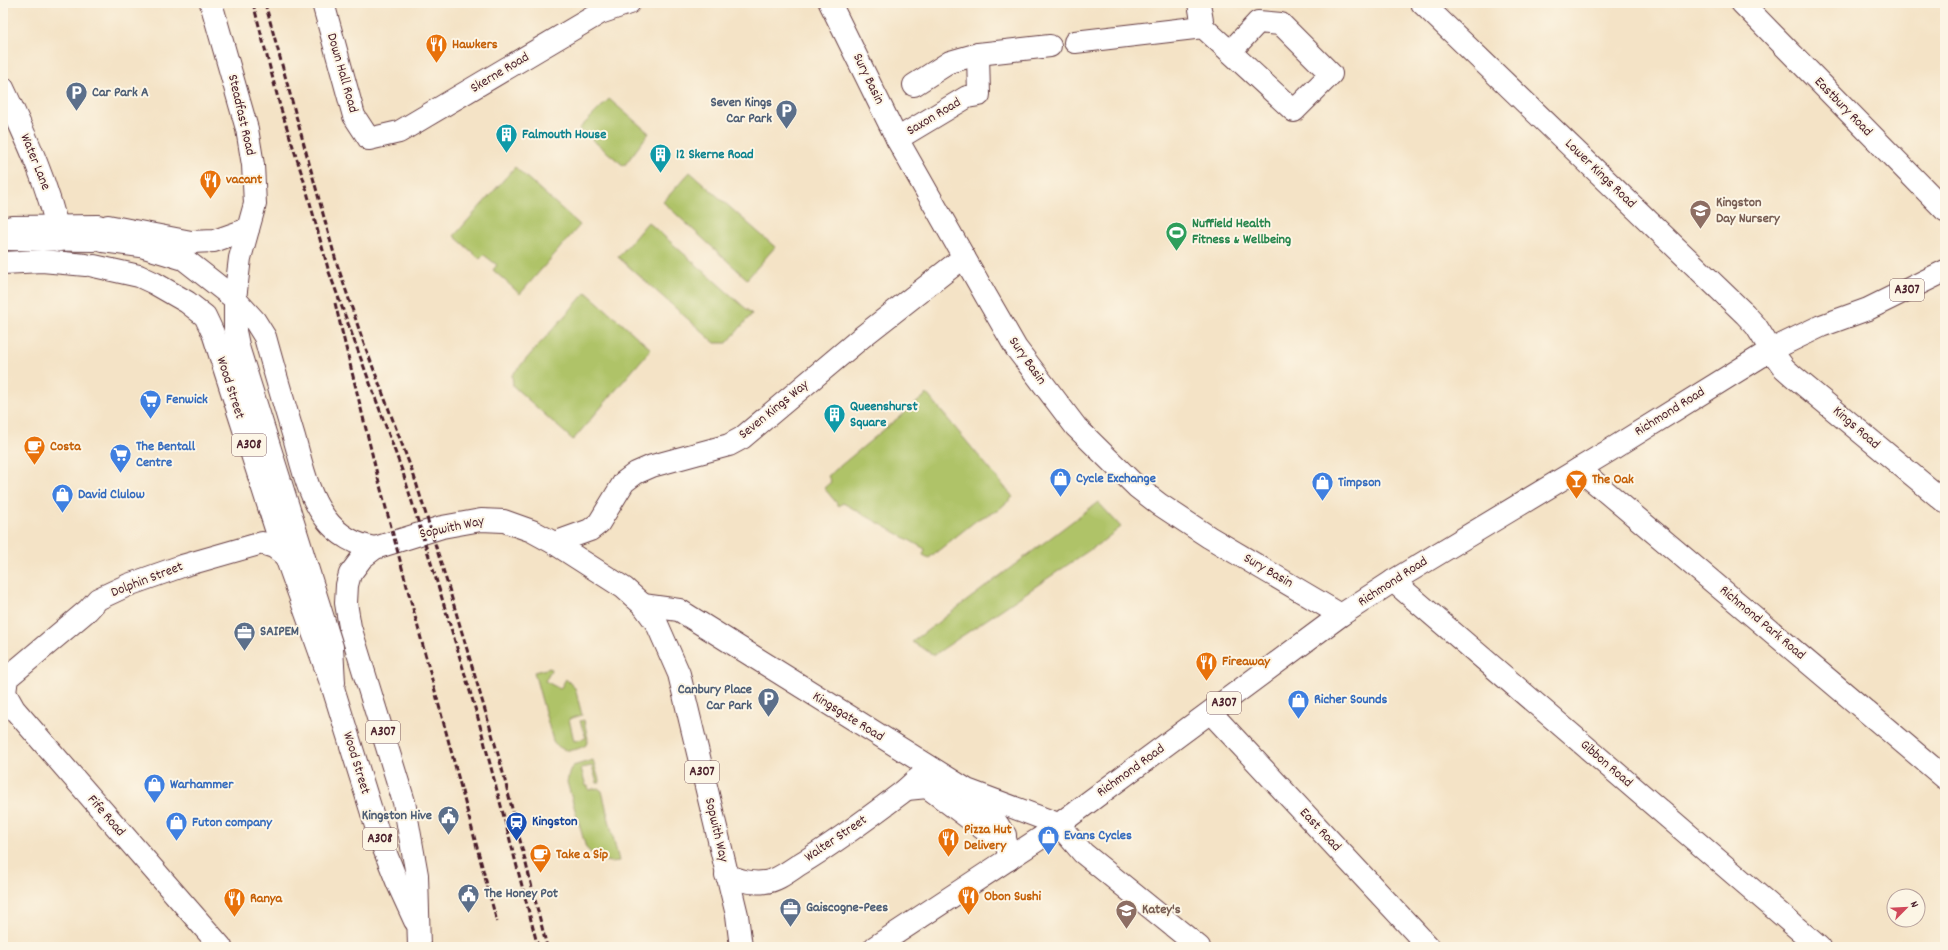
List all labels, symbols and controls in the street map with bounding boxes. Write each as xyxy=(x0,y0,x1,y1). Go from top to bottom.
street label: Down Hall Road xyxy=(321,31,363,115)
restaurant icon: Hawkers xyxy=(423,32,449,65)
place label: Hawkers xyxy=(452,35,498,55)
street label: Skerne Road xyxy=(467,48,533,98)
street label: Sury Basin xyxy=(847,50,889,108)
street label: Steadfast Road xyxy=(222,73,260,157)
street label: Eastbury Road xyxy=(1809,73,1877,141)
parking icon: Car Park A xyxy=(64,80,90,113)
place label: Car Park A xyxy=(92,83,149,103)
place label: Seven Kings Car Park xyxy=(710,93,772,129)
street label: Saxon Road xyxy=(903,93,965,141)
parking icon: Seven Kings Car Park xyxy=(774,98,800,131)
building icon: Falmouth House xyxy=(493,122,519,155)
place label: Falmouth House xyxy=(522,125,606,145)
street label: Water Lane xyxy=(15,131,55,193)
street label: Lower Kings Road xyxy=(1560,135,1640,213)
building icon: 12 Skerne Road xyxy=(648,142,674,175)
place label: 12 Skerne Road xyxy=(676,145,754,165)
restaurant icon: vacant xyxy=(197,167,223,200)
place label: vacant xyxy=(226,170,263,190)
place label: Kingston Day Nursery xyxy=(1716,193,1781,229)
school or university icon: Kingston Day Nursery xyxy=(1688,198,1714,231)
place label: Nuffield Health Fitness & Wellbeing xyxy=(1192,214,1291,250)
sports icon: Nuffield Health Fitness & Wellbeing xyxy=(1163,219,1189,252)
road number: A307 xyxy=(1890,279,1924,301)
street label: Sury Basin xyxy=(1003,333,1051,389)
street label: Wood Street xyxy=(211,354,249,422)
street label: Seven Kings Way xyxy=(735,375,814,445)
street label: Richmond Road xyxy=(1631,382,1709,442)
supermarket icon: Fenwick xyxy=(138,387,164,420)
place label: Fenwick xyxy=(166,390,208,410)
place label: Queenshurst Square xyxy=(850,397,918,433)
building icon: Queenshurst Square xyxy=(821,402,847,435)
street label: Kings Road xyxy=(1828,402,1884,454)
cafe icon: Costa xyxy=(22,434,48,467)
road number: A308 xyxy=(232,434,266,456)
place label: Costa xyxy=(50,437,82,457)
place label: The Bentall Centre xyxy=(136,437,196,473)
supermarket icon: The Bentall Centre xyxy=(107,442,133,475)
shop icon: Cycle Exchange xyxy=(1048,466,1074,499)
bar icon: The Oak xyxy=(1564,467,1590,500)
place label: Cycle Exchange xyxy=(1076,469,1156,489)
shop icon: Timpson xyxy=(1309,470,1335,503)
place label: The Oak xyxy=(1592,470,1634,490)
place label: Timpson xyxy=(1338,473,1381,493)
shop icon: David Clulow xyxy=(49,482,75,515)
place label: David Clulow xyxy=(78,485,145,505)
street label: Sopwith Way xyxy=(418,511,486,545)
street label: Sury Basin xyxy=(1239,549,1297,593)
street label: Richmond Road xyxy=(1354,552,1432,612)
street label: Dolphin Street xyxy=(108,557,186,603)
street label: Richmond Park Road xyxy=(1715,581,1809,665)
office icon: SAIPEM xyxy=(231,619,257,652)
place label: SAIPEM xyxy=(260,622,299,642)
restaurant icon: Fireaway xyxy=(1194,649,1220,682)
place label: Fireaway xyxy=(1222,652,1271,672)
place label: Canbury Place Car Park xyxy=(678,680,752,716)
parking icon: Canbury Place Car Park xyxy=(755,685,781,718)
street label: Kingsgate Road xyxy=(808,687,888,747)
shop icon: Richer Sounds xyxy=(1286,687,1312,720)
place label: Richer Sounds xyxy=(1314,690,1387,710)
road number: A307 xyxy=(1207,692,1241,714)
road number: A307 xyxy=(366,721,400,743)
street label: Wood Street xyxy=(337,729,375,797)
street label: Gibbon Road xyxy=(1575,736,1637,792)
street label: Richmond Road xyxy=(1093,739,1169,803)
road number: A307 xyxy=(685,761,719,783)
shop icon: Warhammer xyxy=(142,772,168,805)
place label: Warhammer xyxy=(170,775,234,795)
street label: Fife Road xyxy=(82,791,130,841)
street label: Sopwith Way xyxy=(699,796,733,864)
public building icon: Kingston Hive xyxy=(435,803,461,836)
street label: East Road xyxy=(1294,804,1346,856)
place label: Kingston Hive xyxy=(362,806,432,826)
station icon: Kingston xyxy=(503,809,529,842)
shop icon: Futon company xyxy=(164,810,190,843)
street label: Walter Street xyxy=(801,811,871,867)
place label: Kingston xyxy=(532,812,578,832)
place label: Futon company xyxy=(192,813,273,833)
place label: Pizza Hut Delivery xyxy=(964,820,1013,856)
shop icon: Evans Cycles xyxy=(1036,823,1062,856)
restaurant icon: Pizza Hut Delivery xyxy=(936,825,962,858)
place label: Evans Cycles xyxy=(1064,826,1132,846)
road number: A308 xyxy=(363,828,397,850)
cafe icon: Take a Sip xyxy=(528,842,554,875)
place label: Take a Sip xyxy=(556,845,609,865)
public building icon: The Honey Pot xyxy=(456,881,482,914)
place label: The Honey Pot xyxy=(484,884,559,904)
restaurant icon: Obon Sushi xyxy=(956,884,982,917)
restaurant icon: Ranya xyxy=(222,886,248,919)
place label: Obon Sushi xyxy=(984,887,1042,907)
north arrow xyxy=(1886,888,1926,928)
place label: Ranya xyxy=(250,889,284,909)
office icon: Gaiscogne-Pees xyxy=(777,895,803,928)
school or university icon: Katey's xyxy=(1114,897,1140,930)
place label: Gaiscogne-Pees xyxy=(806,898,888,918)
text: N xyxy=(1905,899,1922,911)
place label: Katey's xyxy=(1142,900,1181,920)

